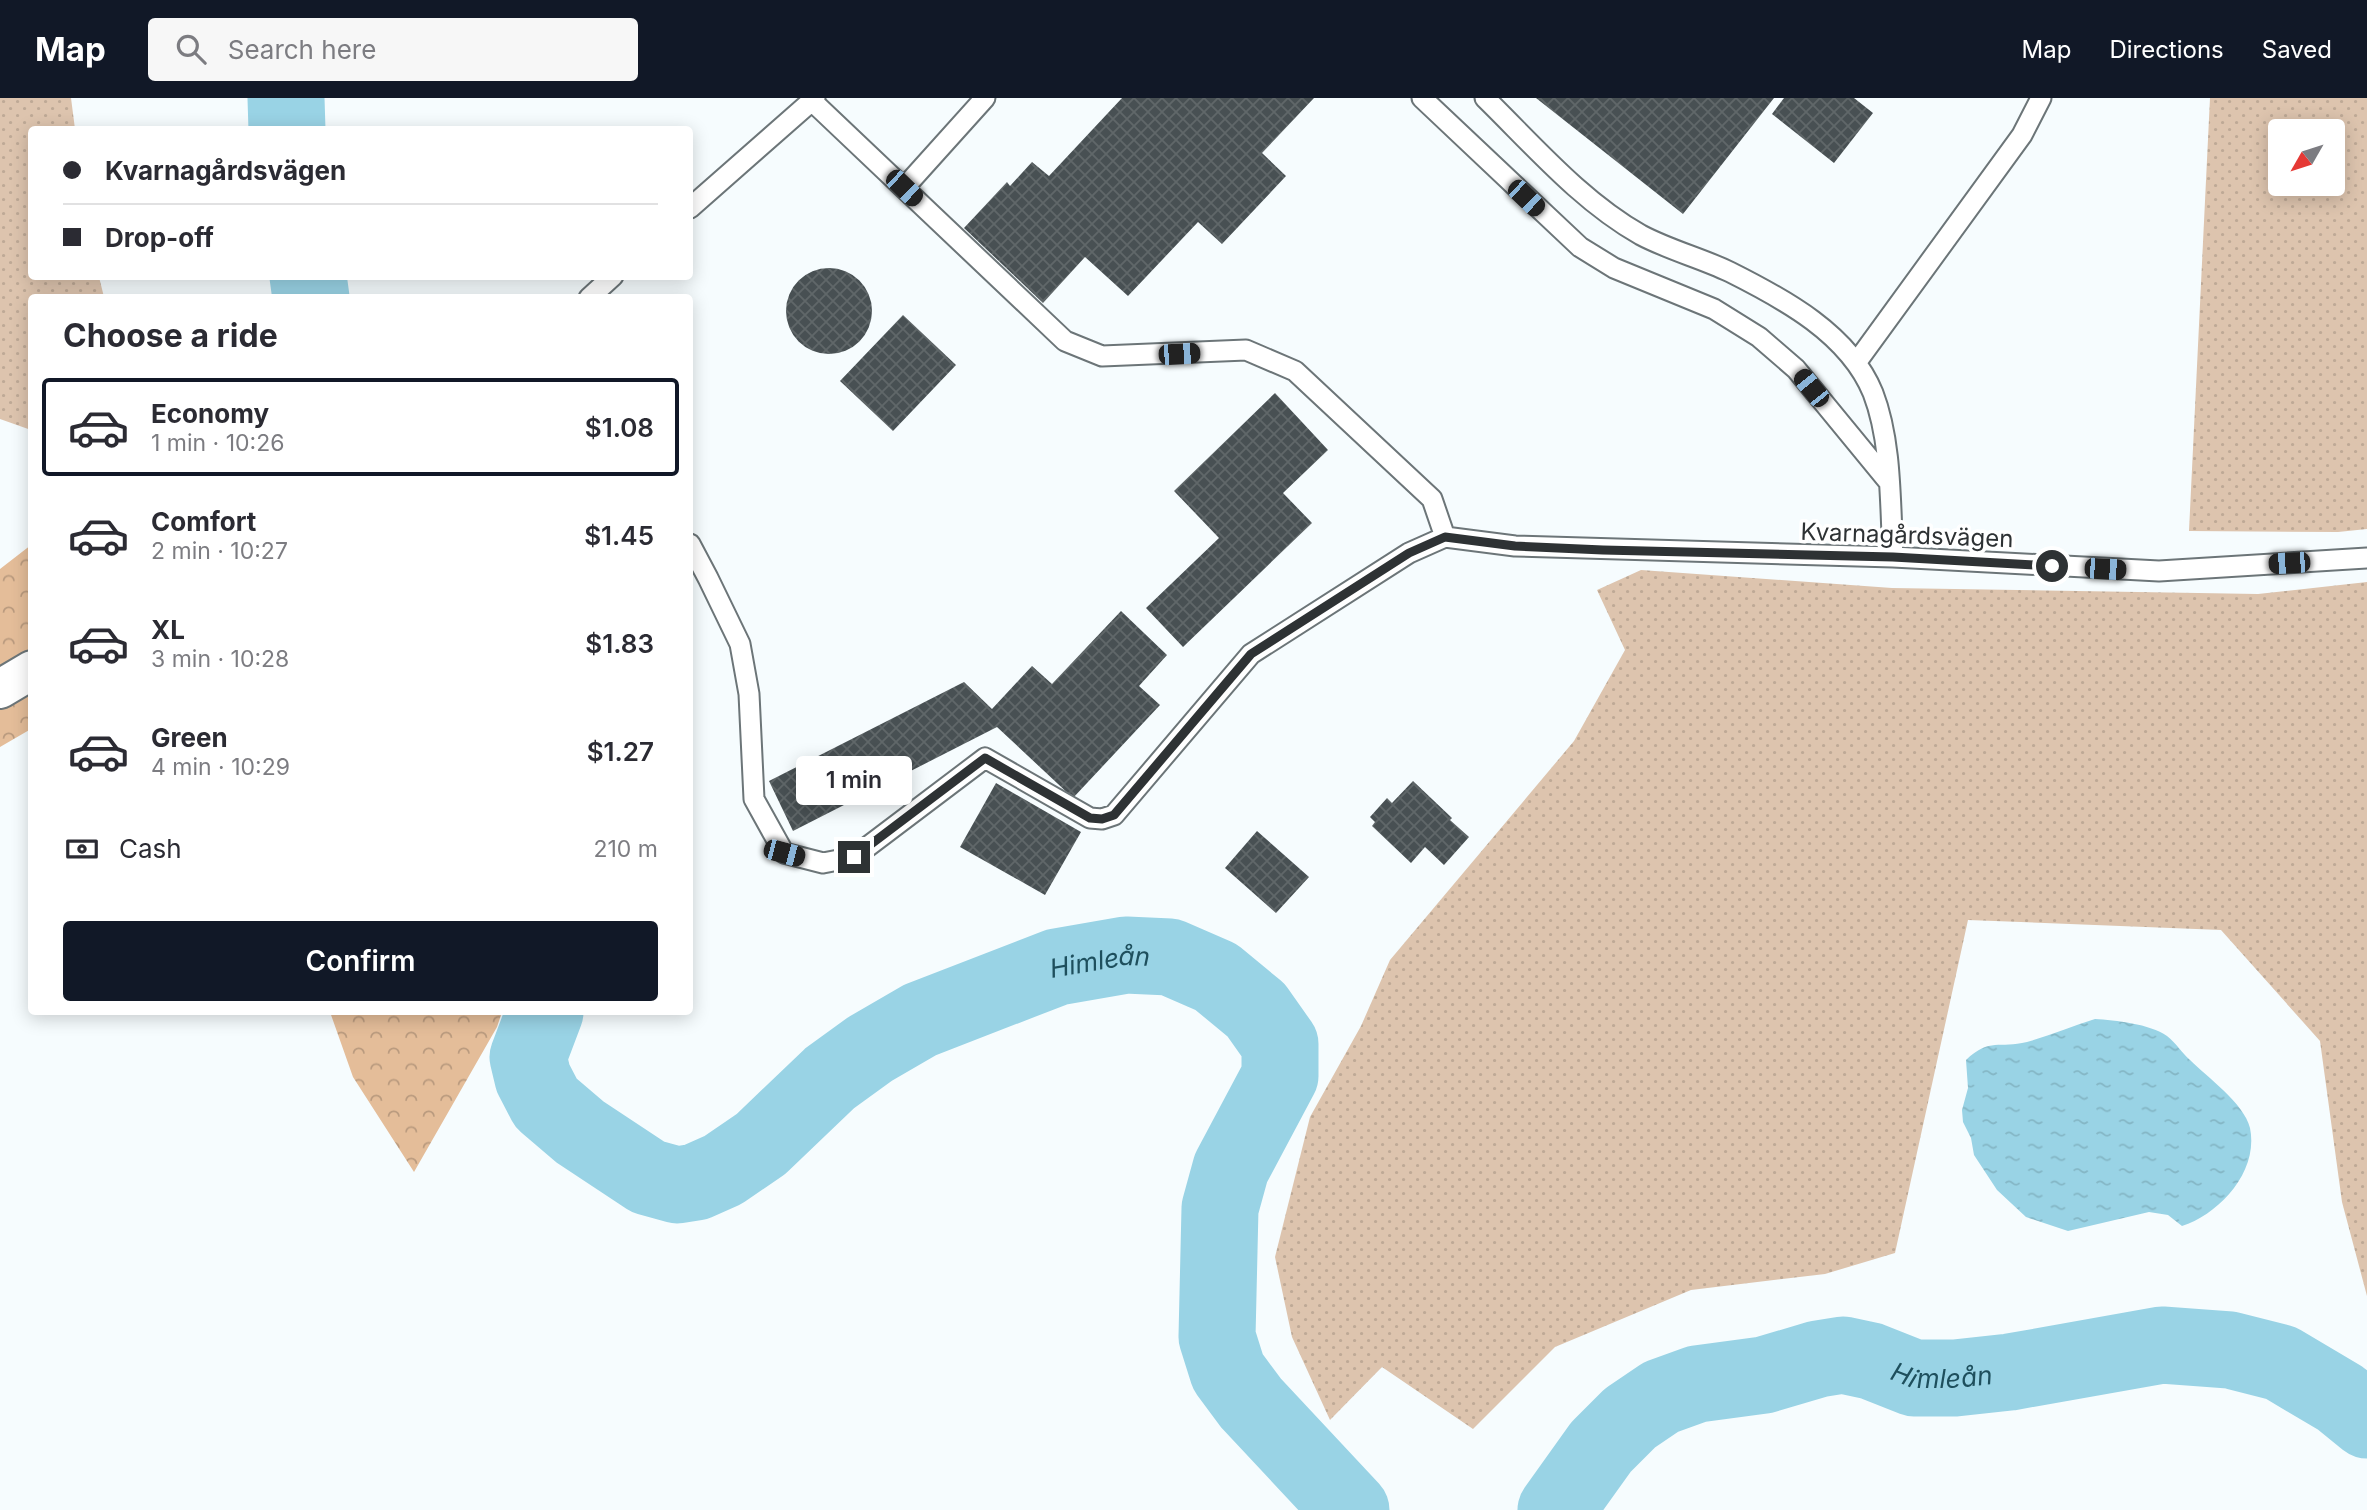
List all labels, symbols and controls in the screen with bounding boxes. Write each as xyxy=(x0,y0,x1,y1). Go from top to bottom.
search box xyxy=(148,18,638,81)
text: Map xyxy=(35,29,106,69)
icon: search xyxy=(172,30,210,68)
text: Search here xyxy=(228,34,376,65)
text: Map xyxy=(2022,35,2071,64)
text: Directions xyxy=(2109,35,2224,64)
text: Saved xyxy=(2262,35,2332,64)
north arrow xyxy=(2268,119,2345,196)
map controls xyxy=(2268,119,2345,196)
text: Kvarnagårdsvägen xyxy=(105,155,346,186)
car xyxy=(882,166,927,210)
car xyxy=(1504,176,1549,220)
text: Drop-off xyxy=(105,222,214,253)
text: Choose a ride xyxy=(63,316,278,355)
car xyxy=(1158,342,1201,366)
car xyxy=(1790,365,1833,411)
icon: car xyxy=(67,396,130,459)
text: Economy xyxy=(151,398,269,429)
text: $1.08 xyxy=(585,412,654,443)
text: 1 min · 10:26 xyxy=(151,429,284,457)
icon: car xyxy=(67,504,130,567)
text: Comfort xyxy=(151,506,256,537)
street label: Kvarnagårdsvägen xyxy=(1800,517,2014,553)
text: $1.45 xyxy=(584,520,654,551)
text: 2 min · 10:27 xyxy=(151,537,288,565)
route start xyxy=(2036,550,2068,582)
car xyxy=(2268,551,2311,575)
car xyxy=(2084,557,2127,581)
icon: car xyxy=(67,612,130,675)
text: XL xyxy=(151,614,185,645)
text: $1.83 xyxy=(585,628,654,659)
text: 3 min · 10:28 xyxy=(151,645,289,673)
icon: car xyxy=(67,720,130,783)
text: Green xyxy=(151,722,228,753)
text: $1.27 xyxy=(587,736,654,767)
text: 4 min · 10:29 xyxy=(151,753,290,781)
callout: 1 min xyxy=(796,756,912,804)
text: 1 min xyxy=(826,766,882,794)
icon: cash xyxy=(63,830,101,868)
text: Cash xyxy=(119,833,182,864)
text: 210 m xyxy=(593,835,658,863)
car xyxy=(761,837,808,869)
route end xyxy=(838,841,870,873)
button: Confirm xyxy=(63,921,658,1001)
water label: Himleån xyxy=(1047,939,1151,984)
water label: Himleån xyxy=(1887,1355,1994,1394)

